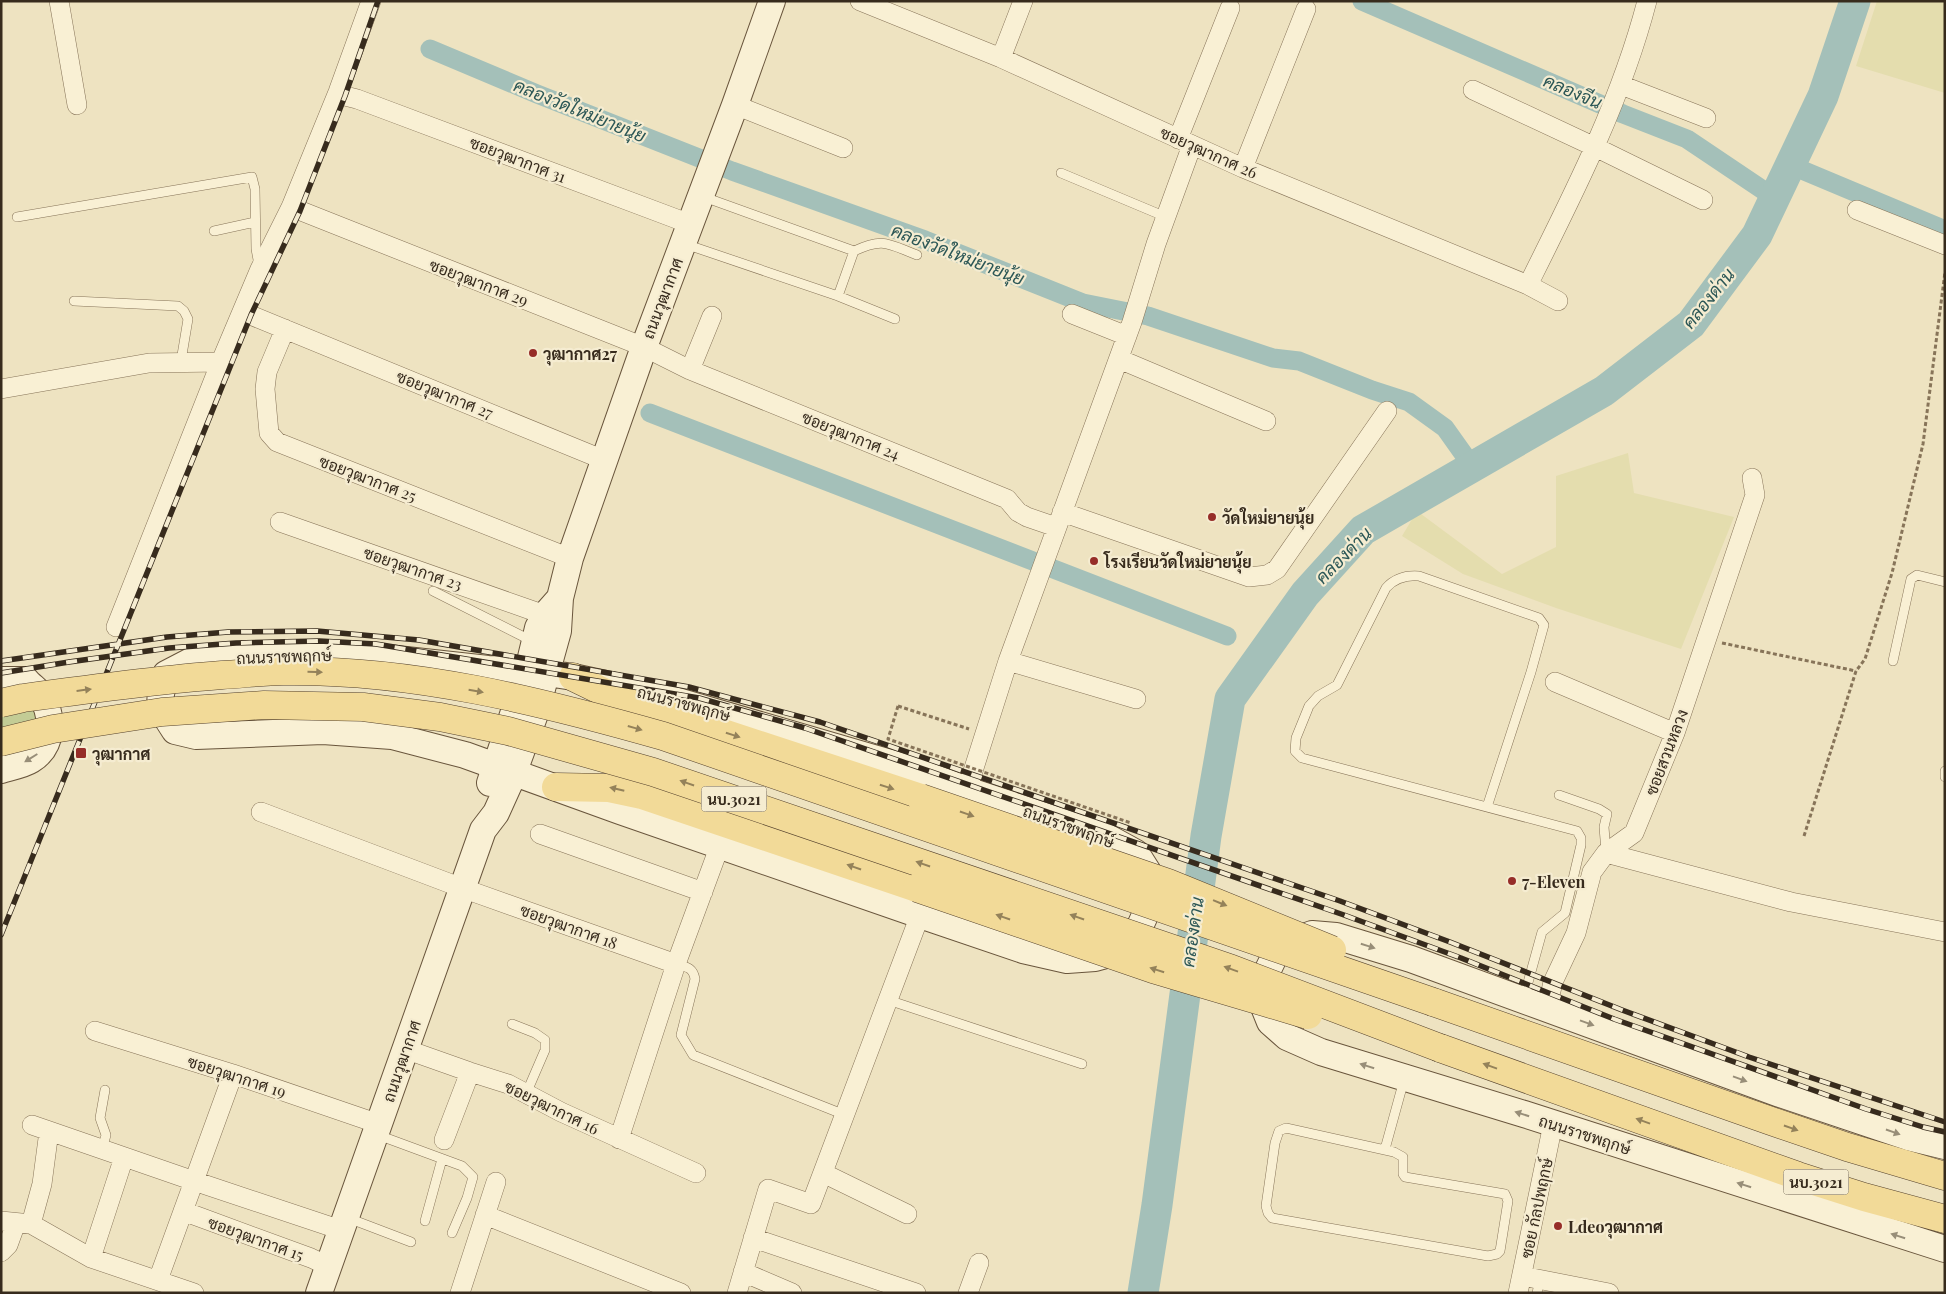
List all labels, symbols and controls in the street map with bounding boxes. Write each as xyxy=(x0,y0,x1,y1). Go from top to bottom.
water label: คลองจีน xyxy=(1540,68,1606,114)
water label: คลองวัดใหม่ยายนุ้ย xyxy=(510,73,650,148)
street label: ซอยวุฒากาศ 26 xyxy=(1156,121,1261,185)
street label: ซอยวุฒากาศ 31 xyxy=(466,131,569,189)
water label: คลองวัดใหม่ยายนุ้ย xyxy=(888,218,1028,291)
street label: ซอยวุฒากาศ 29 xyxy=(426,254,531,312)
street label: ถนนวุฒากาศ xyxy=(637,254,689,342)
water label: คลองด่าน xyxy=(1676,262,1740,333)
place label: วุฒากาศ27 xyxy=(543,343,618,366)
marker: วุฒากาศ27 xyxy=(527,347,539,359)
street label: ซอยวุฒากาศ 27 xyxy=(393,365,497,425)
street label: ซอยวุฒากาศ 24 xyxy=(798,406,903,466)
street label: ซอยวุฒากาศ 25 xyxy=(316,450,420,508)
place label: วัดใหม่ยายนุ้ย xyxy=(1222,507,1314,530)
marker: วัดใหม่ยายนุ้ย xyxy=(1206,511,1218,523)
water label: คลองด่าน xyxy=(1309,521,1377,589)
street label: ซอยวุฒากาศ 23 xyxy=(360,541,465,597)
place label: โรงเรียนวัดใหม่ยายนุ้ย xyxy=(1103,551,1252,574)
marker: โรงเรียนวัดใหม่ยายนุ้ย xyxy=(1088,555,1100,567)
street label: ถนนราชพฤกษ์ xyxy=(236,643,332,668)
one-way arrow xyxy=(308,668,324,676)
street label: ถนนราชพฤกษ์ xyxy=(635,680,733,726)
one-way arrow xyxy=(76,686,92,694)
one-way arrow xyxy=(469,687,485,695)
street label: ซอยสวนหลวง xyxy=(1640,706,1692,798)
one-way arrow xyxy=(627,725,642,733)
one-way arrow xyxy=(726,732,741,739)
place label: วุฒากาศ xyxy=(92,743,150,766)
marker: วุฒากาศ xyxy=(74,746,88,760)
one-way arrow xyxy=(24,754,38,763)
one-way arrow xyxy=(679,779,694,786)
one-way arrow xyxy=(880,783,895,791)
one-way arrow xyxy=(609,785,624,793)
road number: นบ.3021 xyxy=(702,786,766,812)
street label: ถนนราชพฤกษ์ xyxy=(1020,799,1118,852)
one-way arrow xyxy=(960,811,975,818)
one-way arrow xyxy=(915,860,930,868)
one-way arrow xyxy=(847,863,862,870)
place label: 7-Eleven xyxy=(1522,871,1585,892)
marker: 7-Eleven xyxy=(1506,875,1518,887)
water label: คลองด่าน xyxy=(1175,895,1209,969)
street label: ซอยวุฒากาศ 18 xyxy=(517,899,621,955)
one-way arrow xyxy=(1213,899,1227,907)
one-way arrow xyxy=(1069,912,1084,920)
one-way arrow xyxy=(996,913,1011,920)
one-way arrow xyxy=(1361,942,1376,950)
one-way arrow xyxy=(1149,965,1164,973)
one-way arrow xyxy=(1223,965,1238,972)
street label: ถนนวุฒากาศ xyxy=(377,1017,427,1106)
one-way arrow xyxy=(1580,1019,1595,1027)
street label: ซอยวุฒากาศ 19 xyxy=(184,1050,289,1104)
one-way arrow xyxy=(1359,1061,1374,1069)
one-way arrow xyxy=(1482,1062,1497,1069)
street label: ซอยวุฒากาศ 16 xyxy=(500,1075,603,1141)
one-way arrow xyxy=(1733,1075,1748,1083)
street label: ถนนราชพฤกษ์ xyxy=(1536,1108,1634,1159)
one-way arrow xyxy=(1515,1109,1530,1117)
one-way arrow xyxy=(1635,1117,1650,1124)
one-way arrow xyxy=(1784,1124,1799,1132)
one-way arrow xyxy=(1886,1129,1901,1137)
street label: ซอย กัลปพฤกษ์ xyxy=(1514,1155,1557,1260)
road number: นบ.3021 xyxy=(1784,1170,1848,1194)
one-way arrow xyxy=(1736,1180,1751,1188)
street label: ซอยวุฒากาศ 15 xyxy=(204,1211,307,1267)
place label: Ldeoวุฒากาศ xyxy=(1568,1216,1663,1239)
marker: Ldeoวุฒากาศ xyxy=(1552,1220,1564,1232)
one-way arrow xyxy=(1890,1231,1905,1239)

